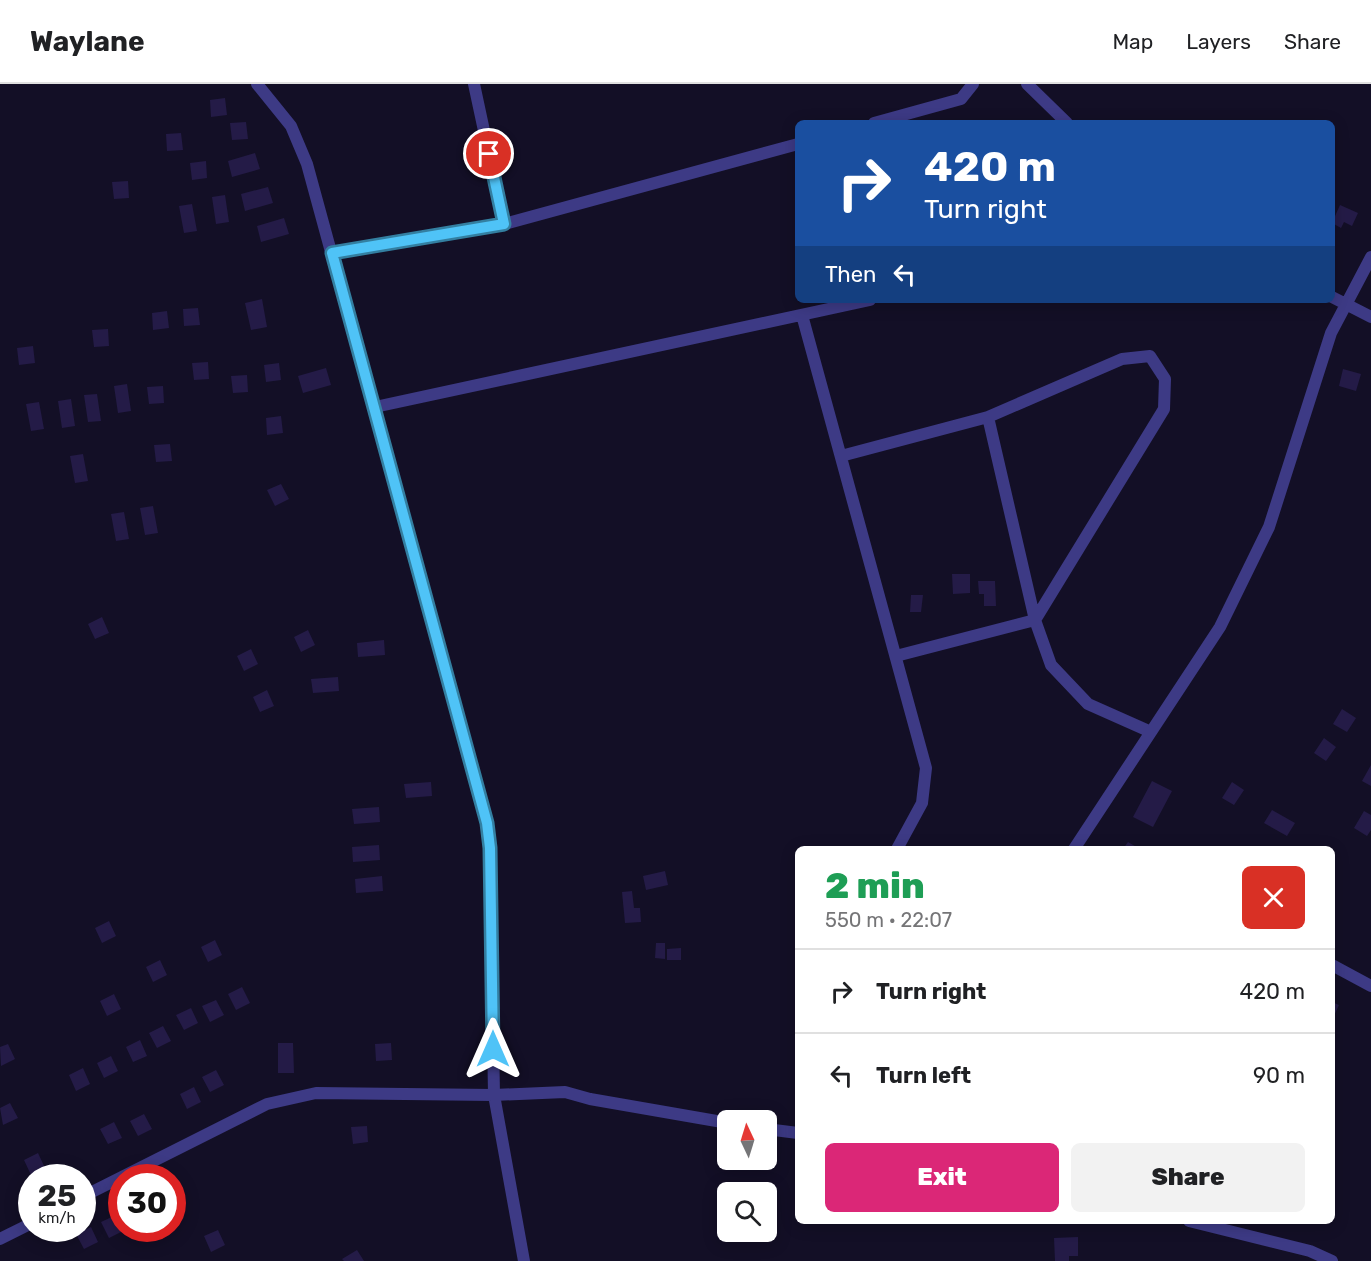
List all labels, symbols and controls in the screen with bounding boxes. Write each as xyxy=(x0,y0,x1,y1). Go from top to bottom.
text: Waylane xyxy=(30,25,145,58)
text: Map xyxy=(1112,29,1153,54)
text: Layers xyxy=(1186,29,1251,54)
text: Share xyxy=(1284,29,1341,54)
pin xyxy=(463,128,514,179)
icon: arrive xyxy=(472,137,505,170)
text: 420 m xyxy=(924,142,1056,192)
icon: right xyxy=(825,144,903,222)
text: Turn right xyxy=(924,193,1047,225)
icon: left xyxy=(888,258,921,291)
text: Then xyxy=(825,261,876,288)
text: 2 min xyxy=(825,864,925,907)
button: close xyxy=(1242,866,1305,929)
text: 550 m · 22:07 xyxy=(825,908,952,932)
icon: right xyxy=(825,975,858,1008)
text: Turn right xyxy=(876,978,986,1005)
text: 420 m xyxy=(1240,978,1305,1005)
position arrow xyxy=(461,1017,525,1081)
icon: left xyxy=(825,1059,858,1092)
text: Turn left xyxy=(876,1062,971,1089)
text: 90 m xyxy=(1253,1062,1305,1089)
north arrow xyxy=(717,1110,777,1170)
map controls xyxy=(717,1110,777,1242)
button: Exit xyxy=(825,1143,1059,1212)
button: Share xyxy=(1071,1143,1305,1212)
speed limit sign: 30 xyxy=(108,1164,186,1242)
text: 25 xyxy=(38,1178,76,1214)
button: search xyxy=(717,1182,777,1242)
text: km/h xyxy=(38,1209,76,1227)

